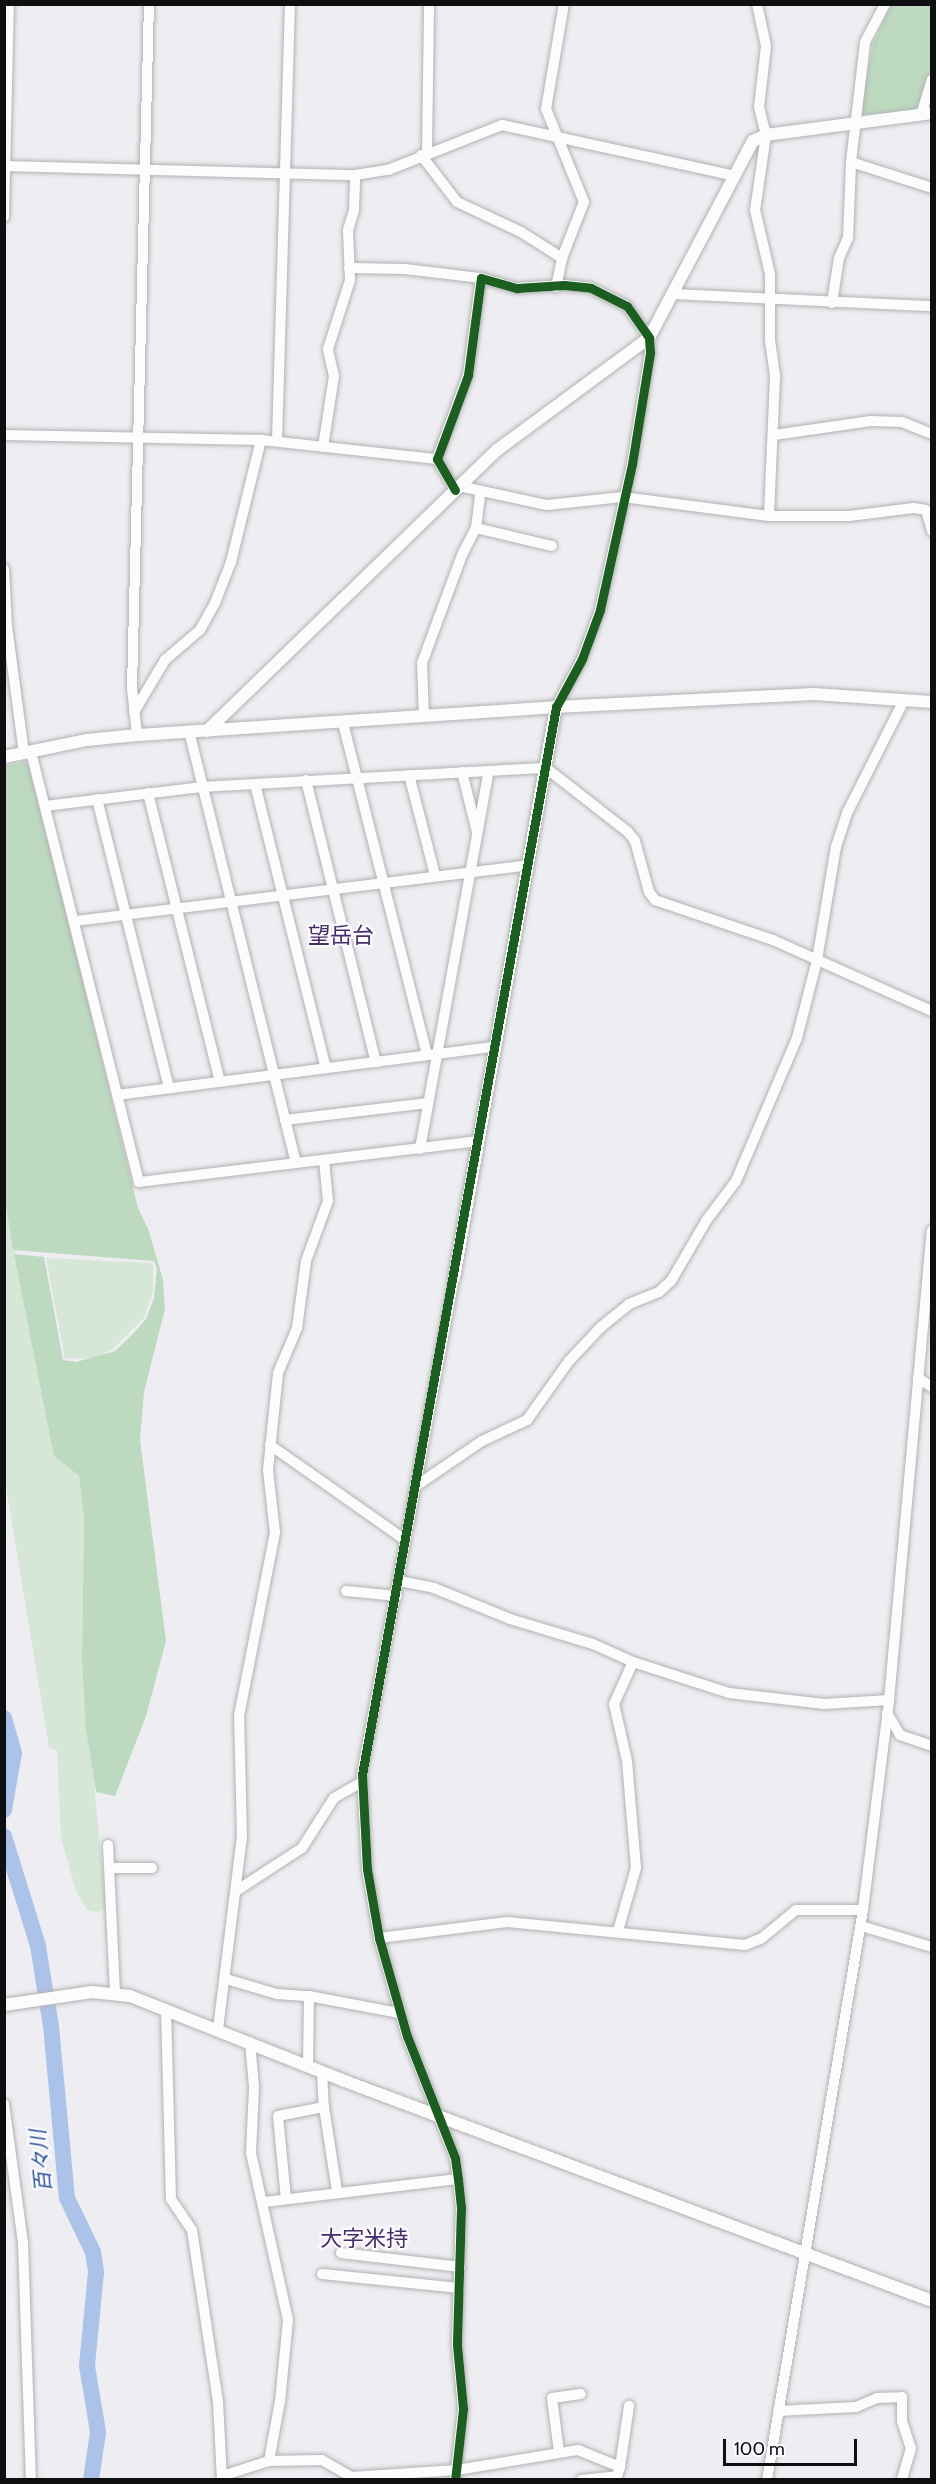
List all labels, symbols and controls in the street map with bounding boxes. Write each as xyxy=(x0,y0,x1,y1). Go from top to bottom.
district label: 望岳台 xyxy=(308,923,374,949)
water label: 百々川 xyxy=(25,2128,57,2194)
district label: 大字米持 xyxy=(320,2226,408,2252)
scale bar xyxy=(726,2427,860,2465)
text: 100 m xyxy=(734,2438,785,2460)

